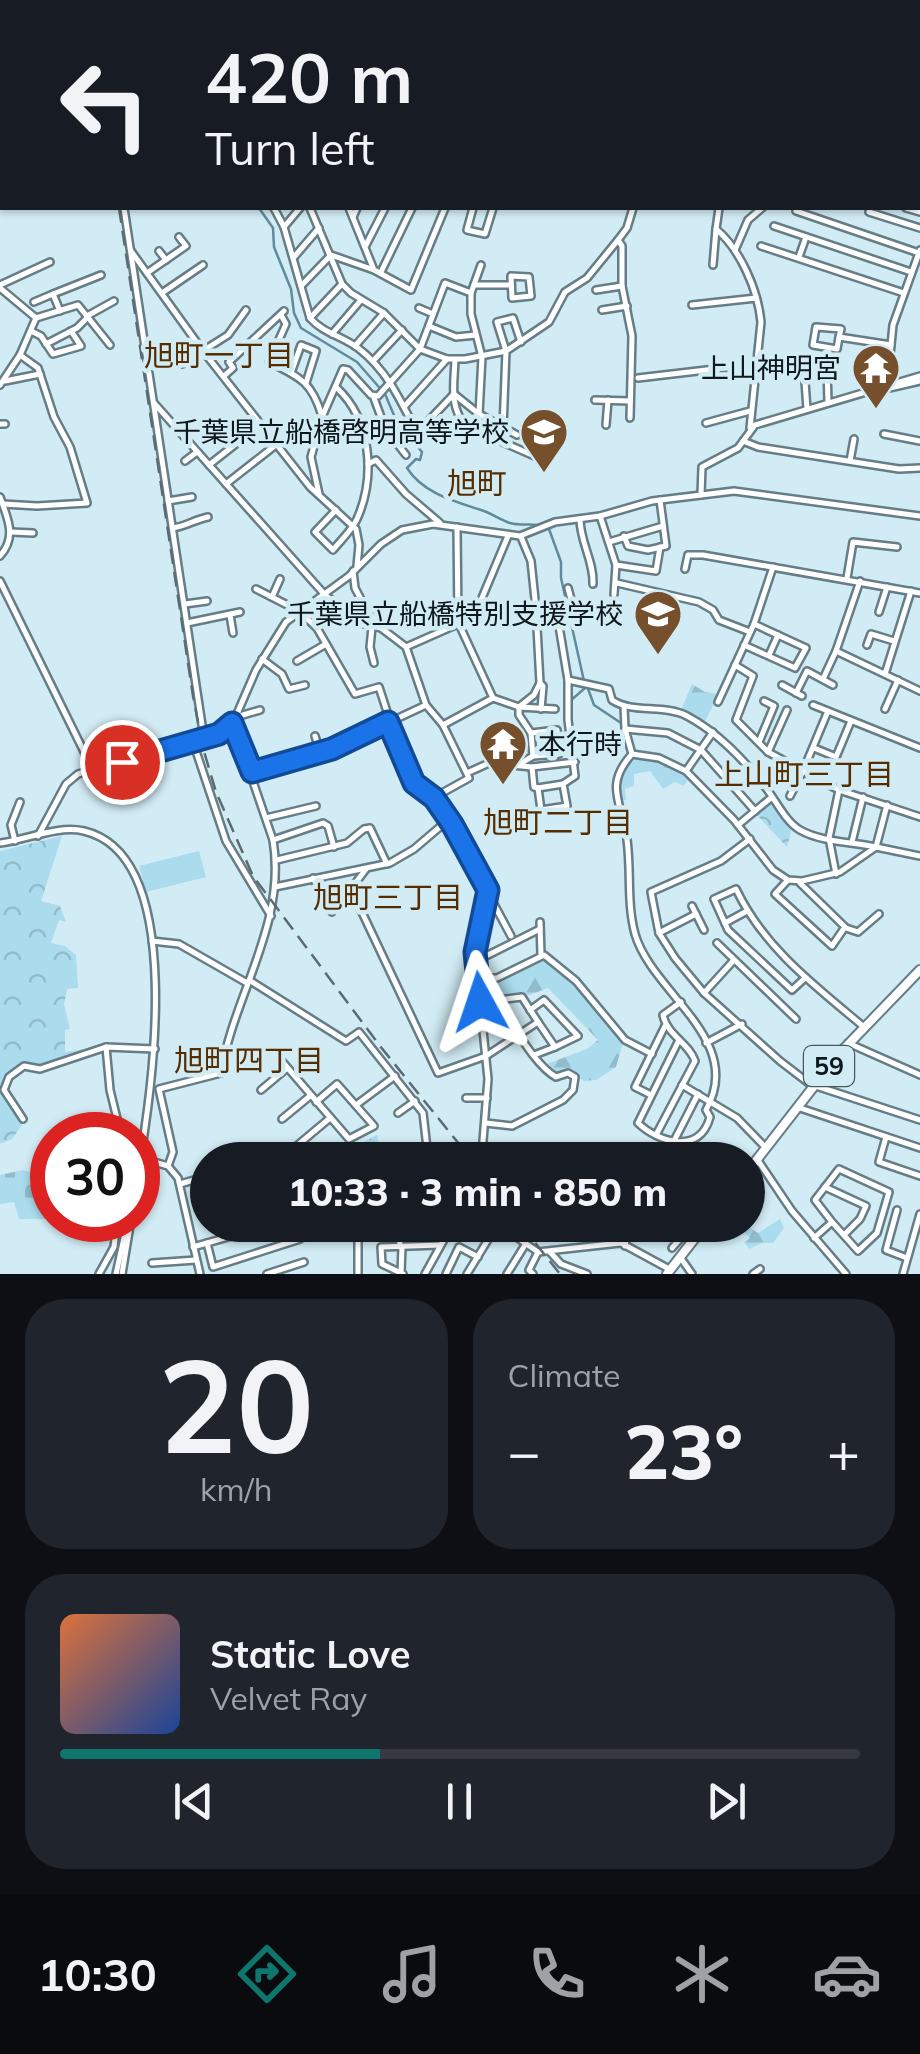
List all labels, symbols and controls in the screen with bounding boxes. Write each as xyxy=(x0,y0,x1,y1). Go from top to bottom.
text: 420 m xyxy=(205,33,413,121)
icon: left xyxy=(40,40,170,170)
text: Turn left xyxy=(205,120,374,176)
district label: 旭町一丁目 xyxy=(144,336,294,374)
temple icon: 上山神明宮 xyxy=(850,342,902,410)
place label: 上山神明宮 xyxy=(701,350,841,385)
school or university icon: 千葉県立船橋啓明高等学校 xyxy=(518,406,570,474)
place label: 千葉県立船橋啓明高等学校 xyxy=(173,414,509,449)
district label: 旭町 xyxy=(447,464,507,502)
school or university icon: 千葉県立船橋特別支援学校 xyxy=(632,588,684,656)
place label: 千葉県立船橋特別支援学校 xyxy=(287,596,623,631)
temple icon: 本行時 xyxy=(477,718,529,786)
pin xyxy=(80,720,165,805)
place label: 本行時 xyxy=(538,726,622,761)
icon: arrive xyxy=(95,735,150,790)
district label: 上山町三丁目 xyxy=(714,755,894,793)
district label: 旭町二丁目 xyxy=(483,803,633,841)
district label: 旭町三丁目 xyxy=(313,878,463,916)
position arrow xyxy=(428,950,532,1054)
district label: 旭町四丁目 xyxy=(174,1041,324,1079)
road number: 59 xyxy=(804,1046,854,1086)
speed limit sign: 30 xyxy=(30,1112,160,1242)
text: 10:33 · 3 min · 850 m xyxy=(288,1168,667,1216)
text: 20 xyxy=(158,1322,314,1486)
text: Climate xyxy=(508,1355,620,1395)
text: 23° xyxy=(624,1404,743,1498)
text: − xyxy=(508,1417,541,1486)
text: + xyxy=(827,1417,860,1486)
text: km/h xyxy=(200,1469,272,1509)
text: Static Love xyxy=(210,1630,411,1678)
text: Velvet Ray xyxy=(210,1678,367,1718)
icon: previous xyxy=(166,1774,221,1829)
icon: pause xyxy=(432,1774,487,1829)
icon: next xyxy=(699,1774,754,1829)
icon: directions xyxy=(232,1939,302,2009)
icon: music xyxy=(377,1939,447,2009)
icon: phone xyxy=(522,1939,592,2009)
icon: climate xyxy=(667,1939,737,2009)
icon: car xyxy=(812,1939,882,2009)
text: 10:30 xyxy=(38,1946,157,2002)

